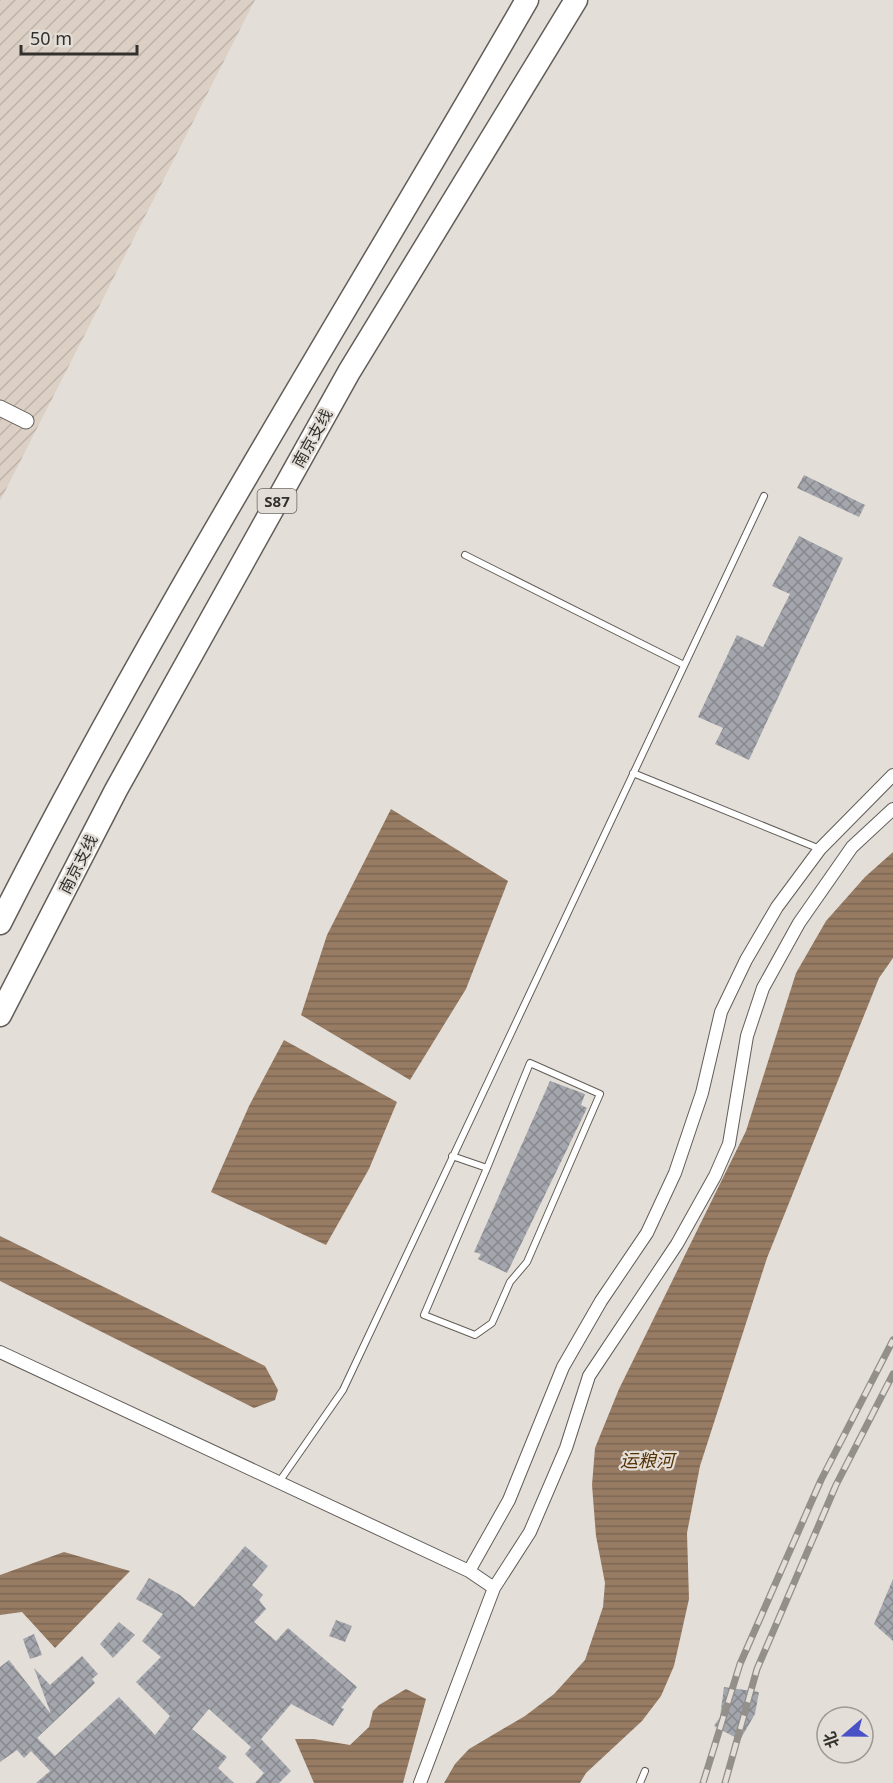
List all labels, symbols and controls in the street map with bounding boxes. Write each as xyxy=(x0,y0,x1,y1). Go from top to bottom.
scale bar xyxy=(21,18,136,56)
text: 50 m xyxy=(30,26,72,50)
street label: 南京支线 xyxy=(287,405,337,471)
road number: S87 xyxy=(258,489,296,513)
street label: 南京支线 xyxy=(54,830,102,898)
water label: 运粮河 xyxy=(620,1448,677,1472)
north arrow xyxy=(815,1705,875,1765)
text: 北 xyxy=(818,1729,844,1751)

